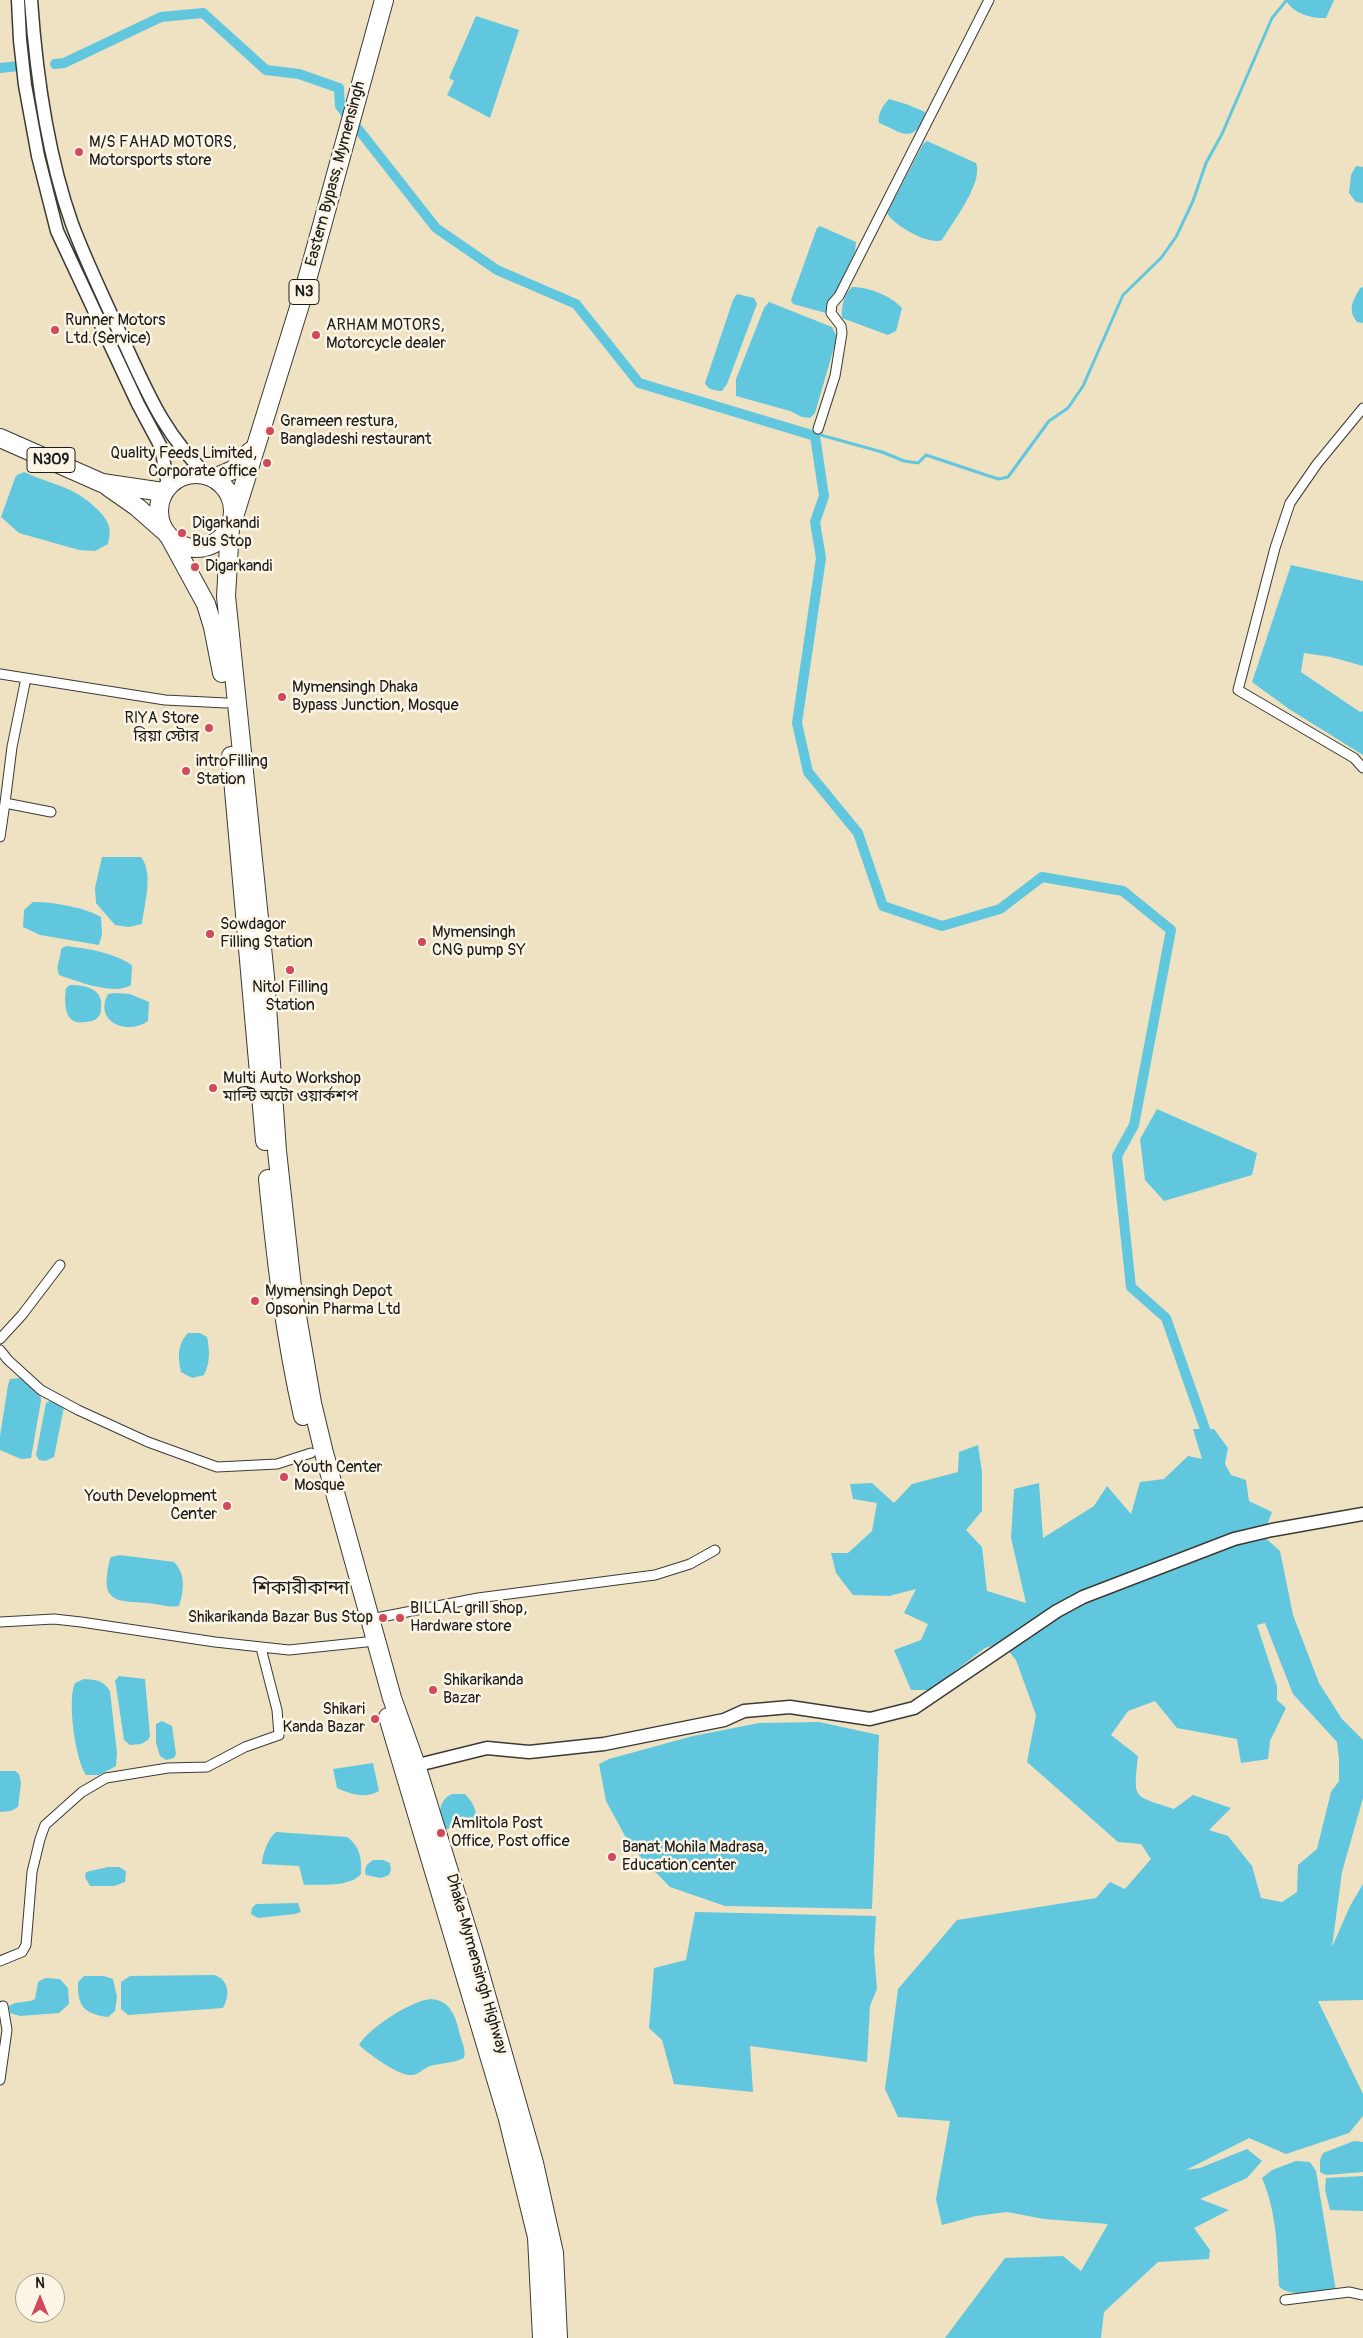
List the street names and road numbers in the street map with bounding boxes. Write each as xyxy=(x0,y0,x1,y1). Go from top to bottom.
street label: Eastern Bypass, Mymensingh xyxy=(302,79,370,269)
road number: N3 xyxy=(289,280,319,304)
road number: N309 xyxy=(27,448,75,472)
street label: Dhaka-Mymensingh Highway xyxy=(441,1872,511,2056)

